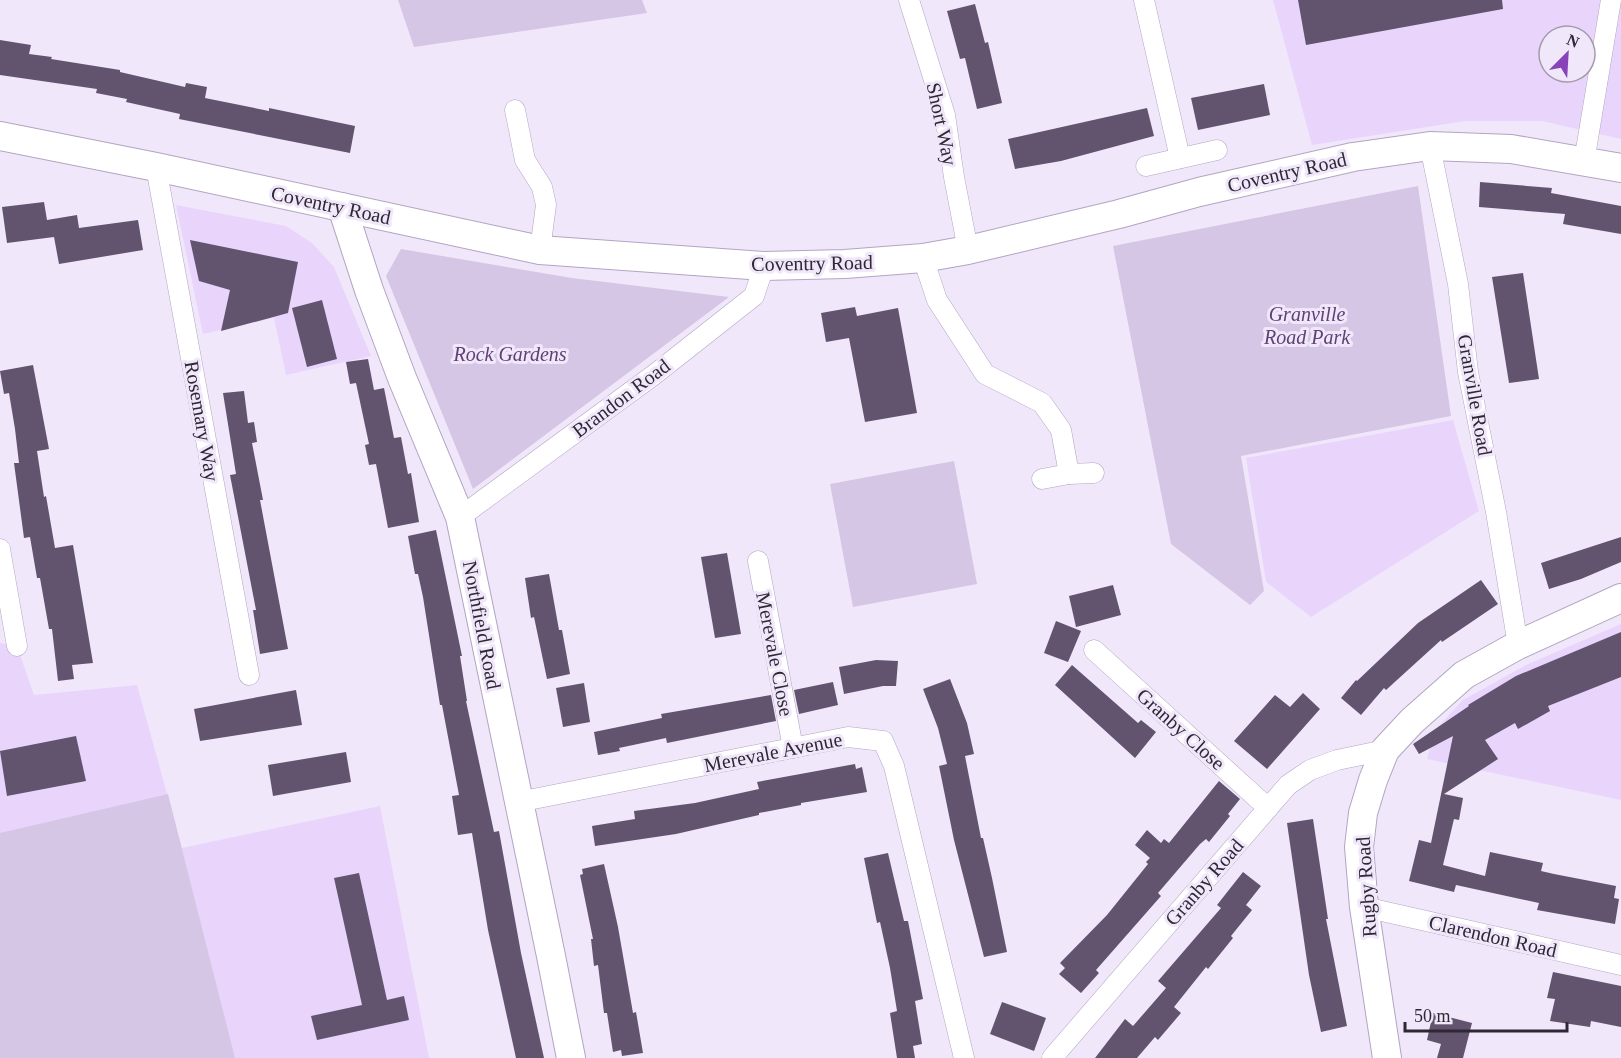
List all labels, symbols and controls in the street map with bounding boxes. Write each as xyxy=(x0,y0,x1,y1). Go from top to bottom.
north arrow xyxy=(1537,24,1597,84)
text: N xyxy=(1564,31,1582,51)
street label: Short Way xyxy=(922,81,962,168)
street label: Coventry Road xyxy=(1225,148,1349,197)
street label: Coventry Road xyxy=(269,182,393,229)
street label: Coventry Road xyxy=(751,251,873,276)
park label: Granville Road Park xyxy=(1263,303,1351,348)
street label: Granville Road xyxy=(1454,333,1496,457)
park label: Rock Gardens xyxy=(452,343,567,365)
street label: Brandon Road xyxy=(568,354,674,442)
street label: Rosemary Way xyxy=(180,359,223,483)
street label: Northfield Road xyxy=(459,559,505,691)
street label: Merevale Close xyxy=(752,590,798,718)
street label: Granby Close xyxy=(1132,684,1230,775)
street label: Merevale Avenue xyxy=(702,728,844,776)
street label: Granby Road xyxy=(1161,834,1248,930)
street label: Rugby Road xyxy=(1352,836,1381,938)
street label: Clarendon Road xyxy=(1427,911,1559,961)
scale bar xyxy=(1405,995,1567,1033)
text: 50 m xyxy=(1414,1006,1451,1026)

